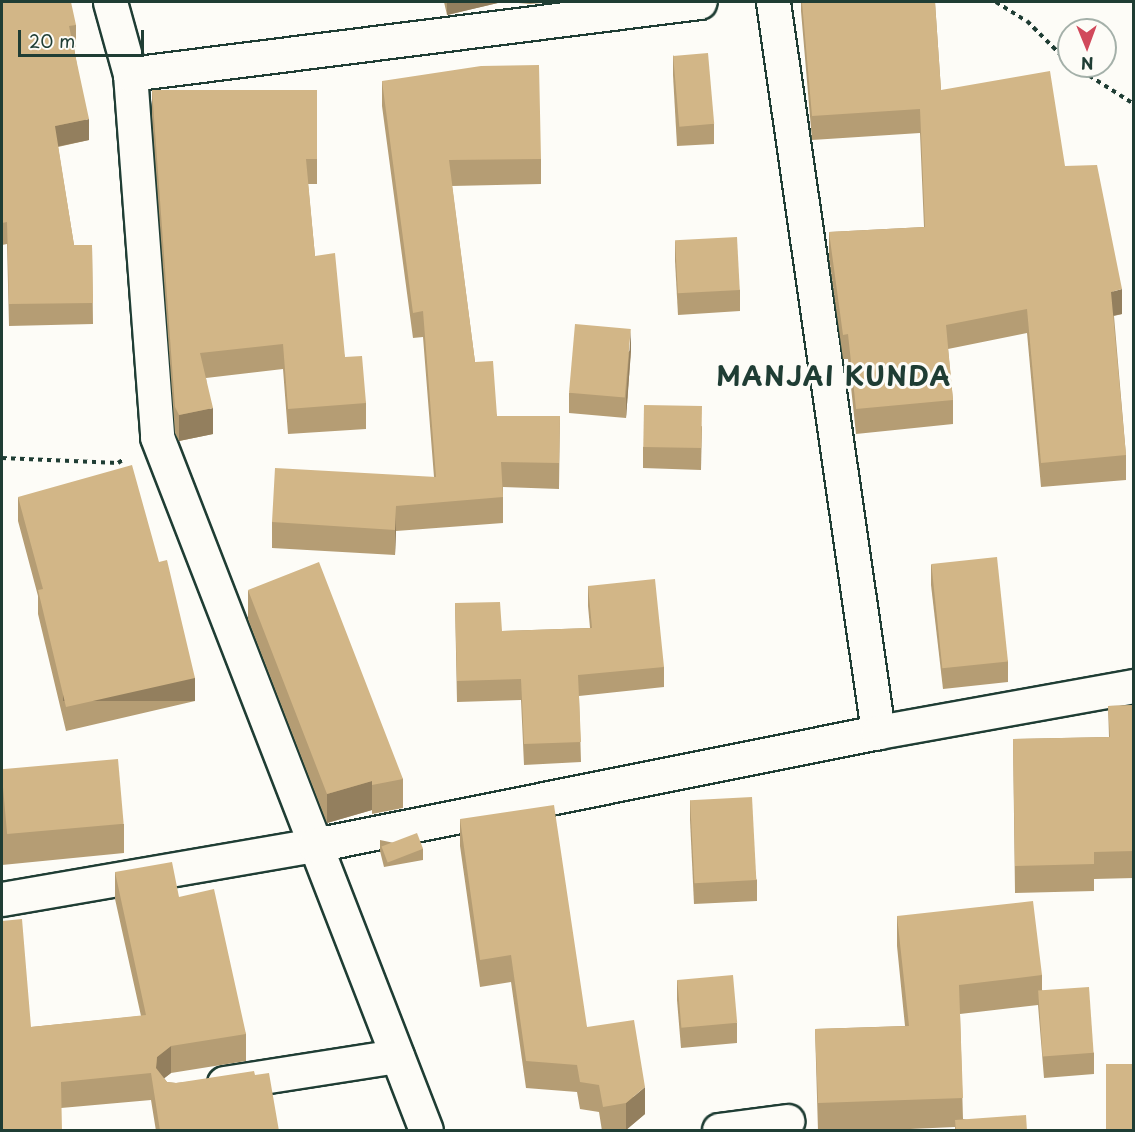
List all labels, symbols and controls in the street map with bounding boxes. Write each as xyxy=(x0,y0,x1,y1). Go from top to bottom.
scale bar xyxy=(21,18,147,56)
north arrow xyxy=(1057,18,1117,78)
text: 20 m xyxy=(29,27,75,54)
text: N xyxy=(1081,52,1094,76)
district label: MANJAI KUNDA xyxy=(717,360,951,392)

